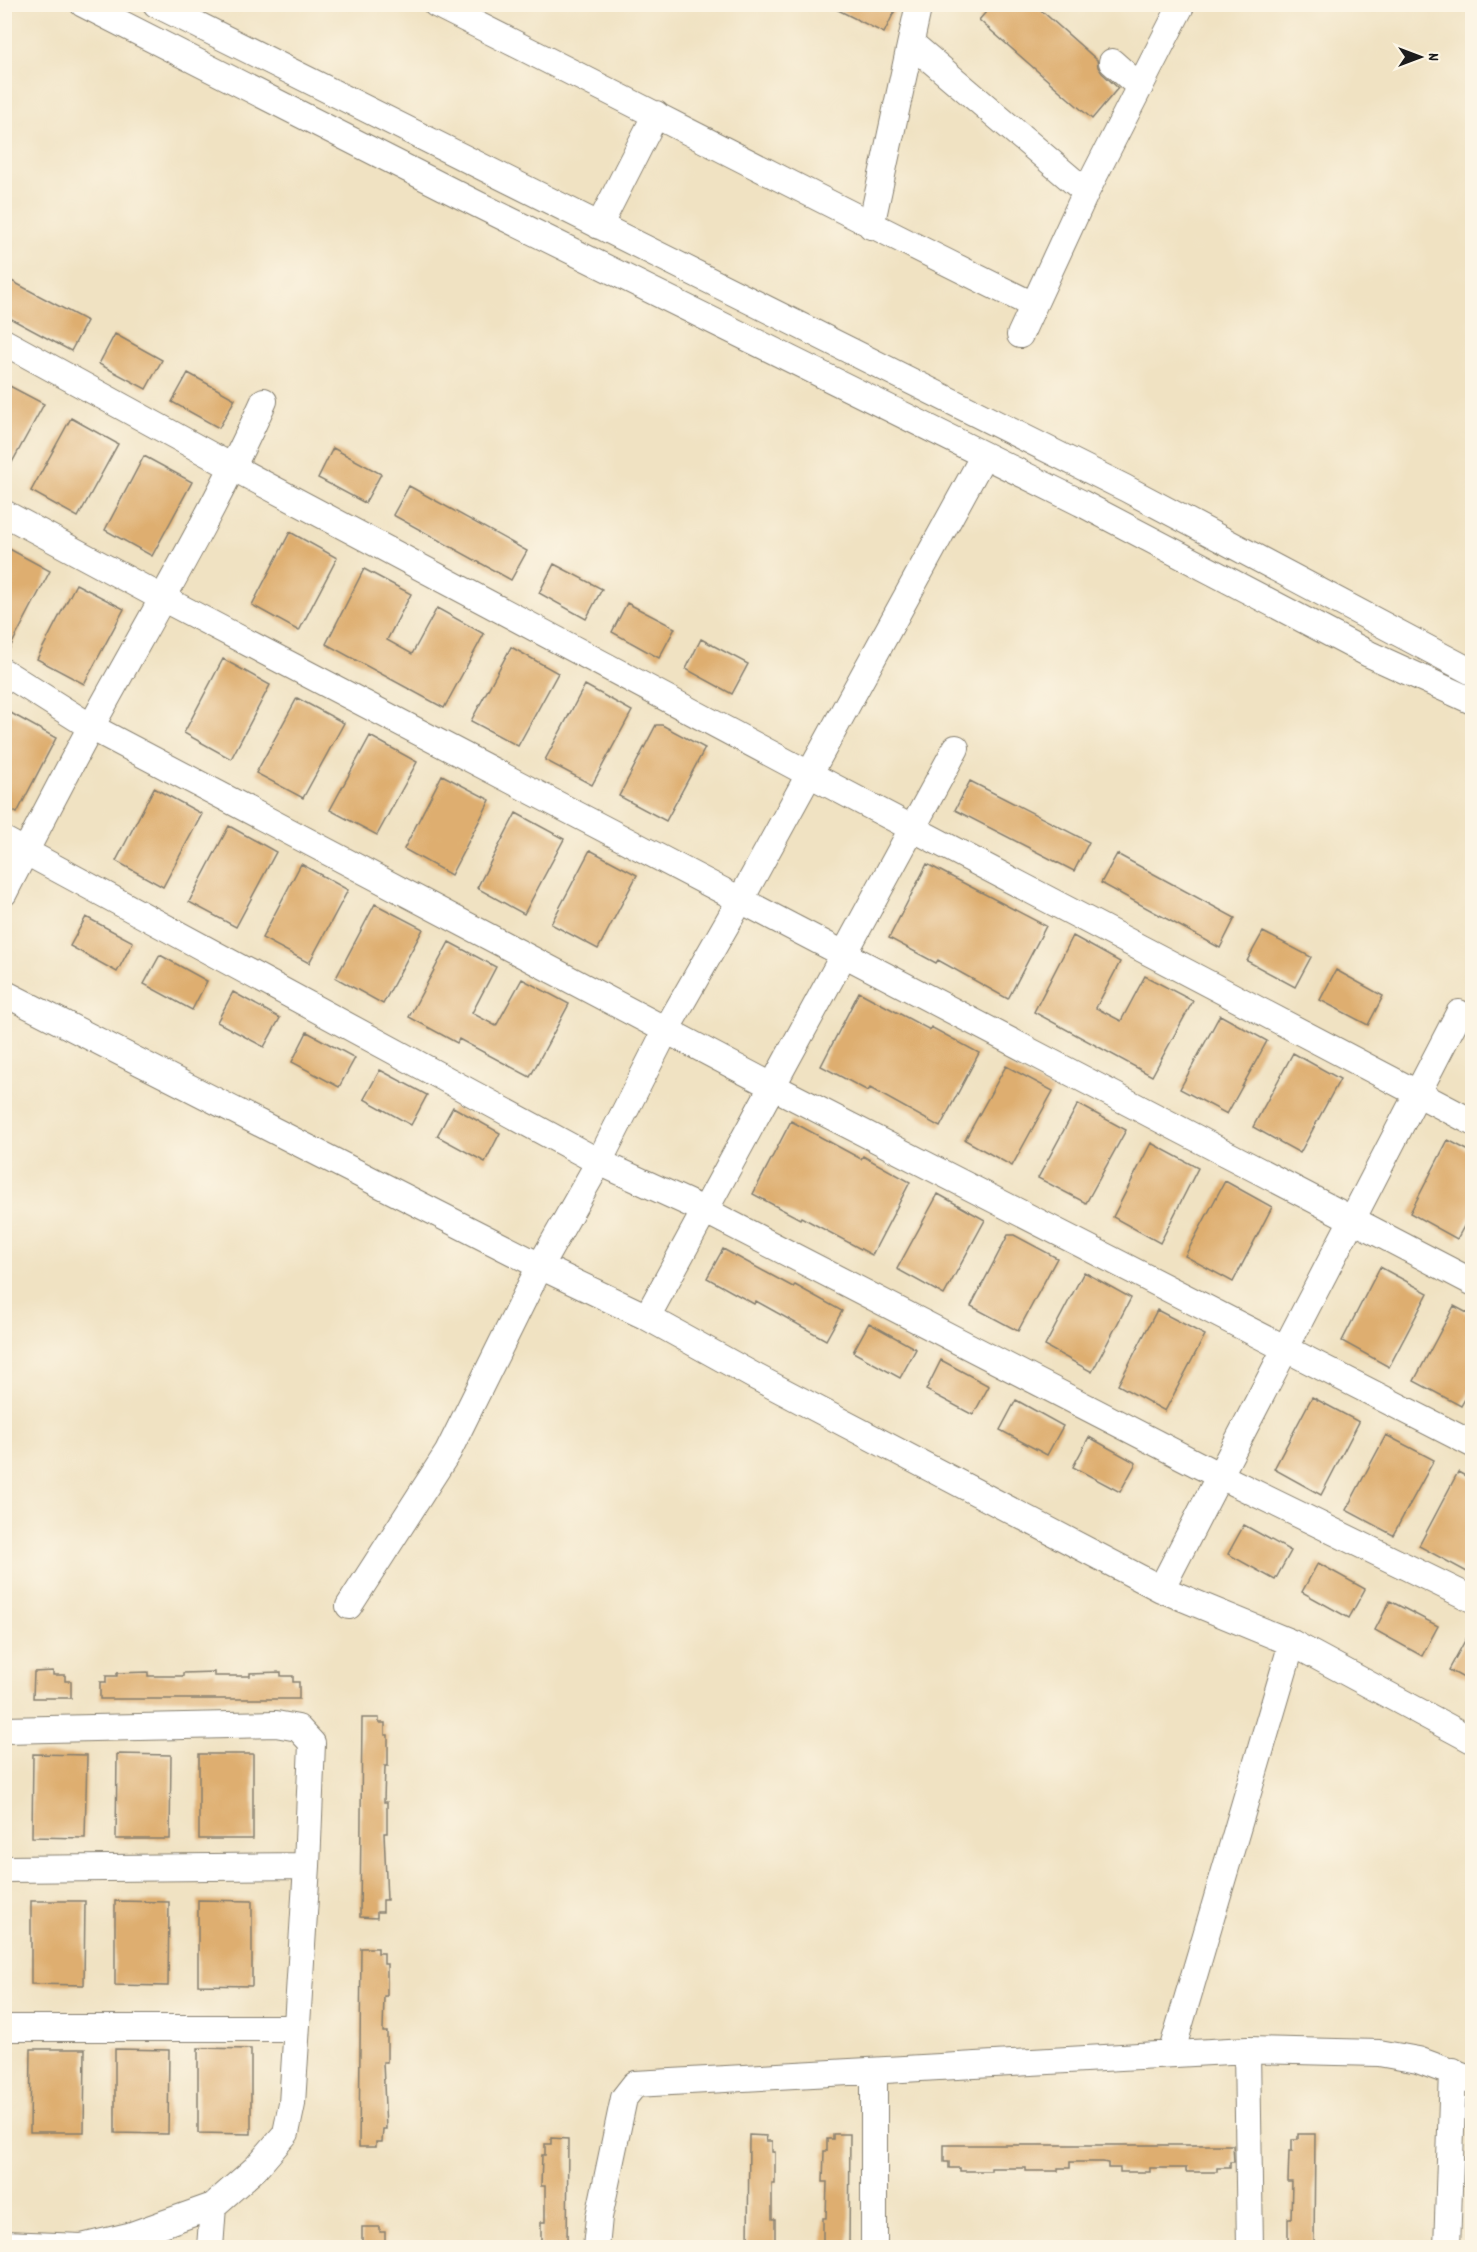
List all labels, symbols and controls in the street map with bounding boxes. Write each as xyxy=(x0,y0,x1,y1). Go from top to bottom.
north arrow xyxy=(1390,27,1450,87)
text: N xyxy=(1421,53,1444,61)

